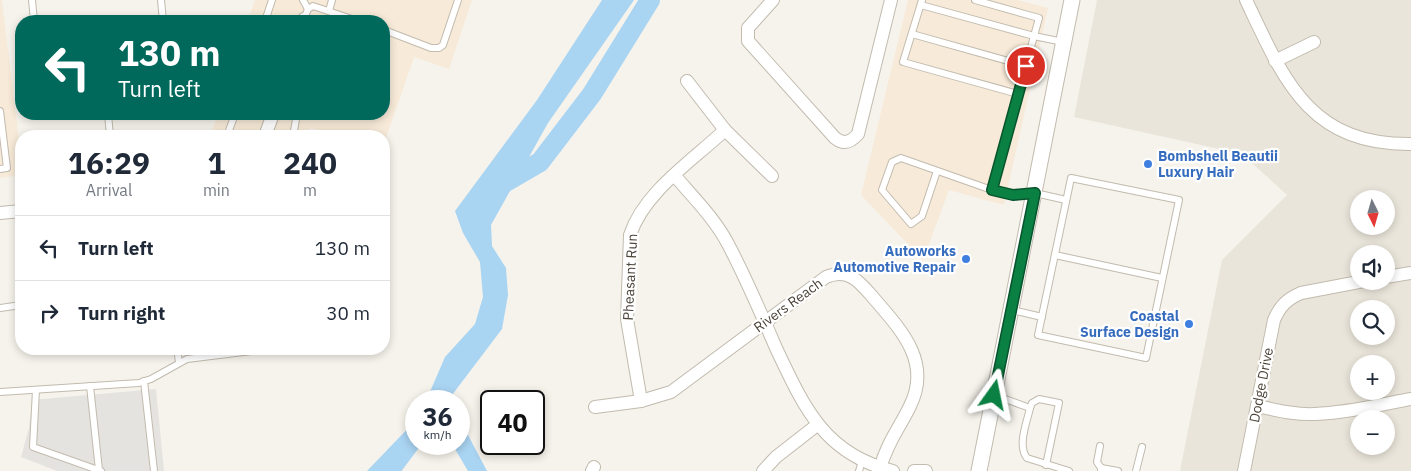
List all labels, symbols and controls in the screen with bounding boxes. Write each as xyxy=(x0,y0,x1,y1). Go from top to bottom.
text: 130 m xyxy=(118,30,221,76)
icon: left xyxy=(35,35,100,100)
pin xyxy=(1005,45,1047,87)
icon: arrive xyxy=(1012,52,1040,80)
text: Turn left xyxy=(118,74,201,103)
text: 16:29 xyxy=(68,143,150,182)
text: 1 xyxy=(207,143,225,182)
text: 240 xyxy=(283,143,337,182)
place label: Bombshell Beautii Luxury Hair xyxy=(1158,147,1278,181)
marker: Bombshell Beautii Luxury Hair xyxy=(1142,158,1154,170)
text: Arrival xyxy=(86,180,132,200)
text: min xyxy=(203,180,230,200)
text: m xyxy=(303,180,317,200)
north arrow xyxy=(1350,190,1395,235)
map controls xyxy=(1350,190,1395,455)
street label: Pheasant Run xyxy=(619,233,641,321)
icon: left xyxy=(35,234,63,262)
text: Turn left xyxy=(78,236,154,260)
text: 130 m xyxy=(315,236,370,260)
place label: Autoworks Automotive Repair xyxy=(833,242,956,276)
button: sound xyxy=(1350,245,1395,290)
marker: Autoworks Automotive Repair xyxy=(960,253,972,265)
street label: Rivers Reach xyxy=(750,274,826,336)
icon: right xyxy=(35,299,63,327)
button: search xyxy=(1350,300,1395,345)
text: Turn right xyxy=(78,301,165,325)
text: 30 m xyxy=(326,301,370,325)
place label: Coastal Surface Design xyxy=(1080,307,1179,341)
marker: Coastal Surface Design xyxy=(1183,318,1195,330)
street label: Dodge Drive xyxy=(1245,346,1277,424)
button: + xyxy=(1350,355,1395,400)
position arrow xyxy=(967,368,1019,420)
speed limit sign: 40 xyxy=(480,390,545,455)
text: 36 xyxy=(422,400,453,433)
button: − xyxy=(1350,410,1395,455)
text: km/h xyxy=(423,427,452,442)

